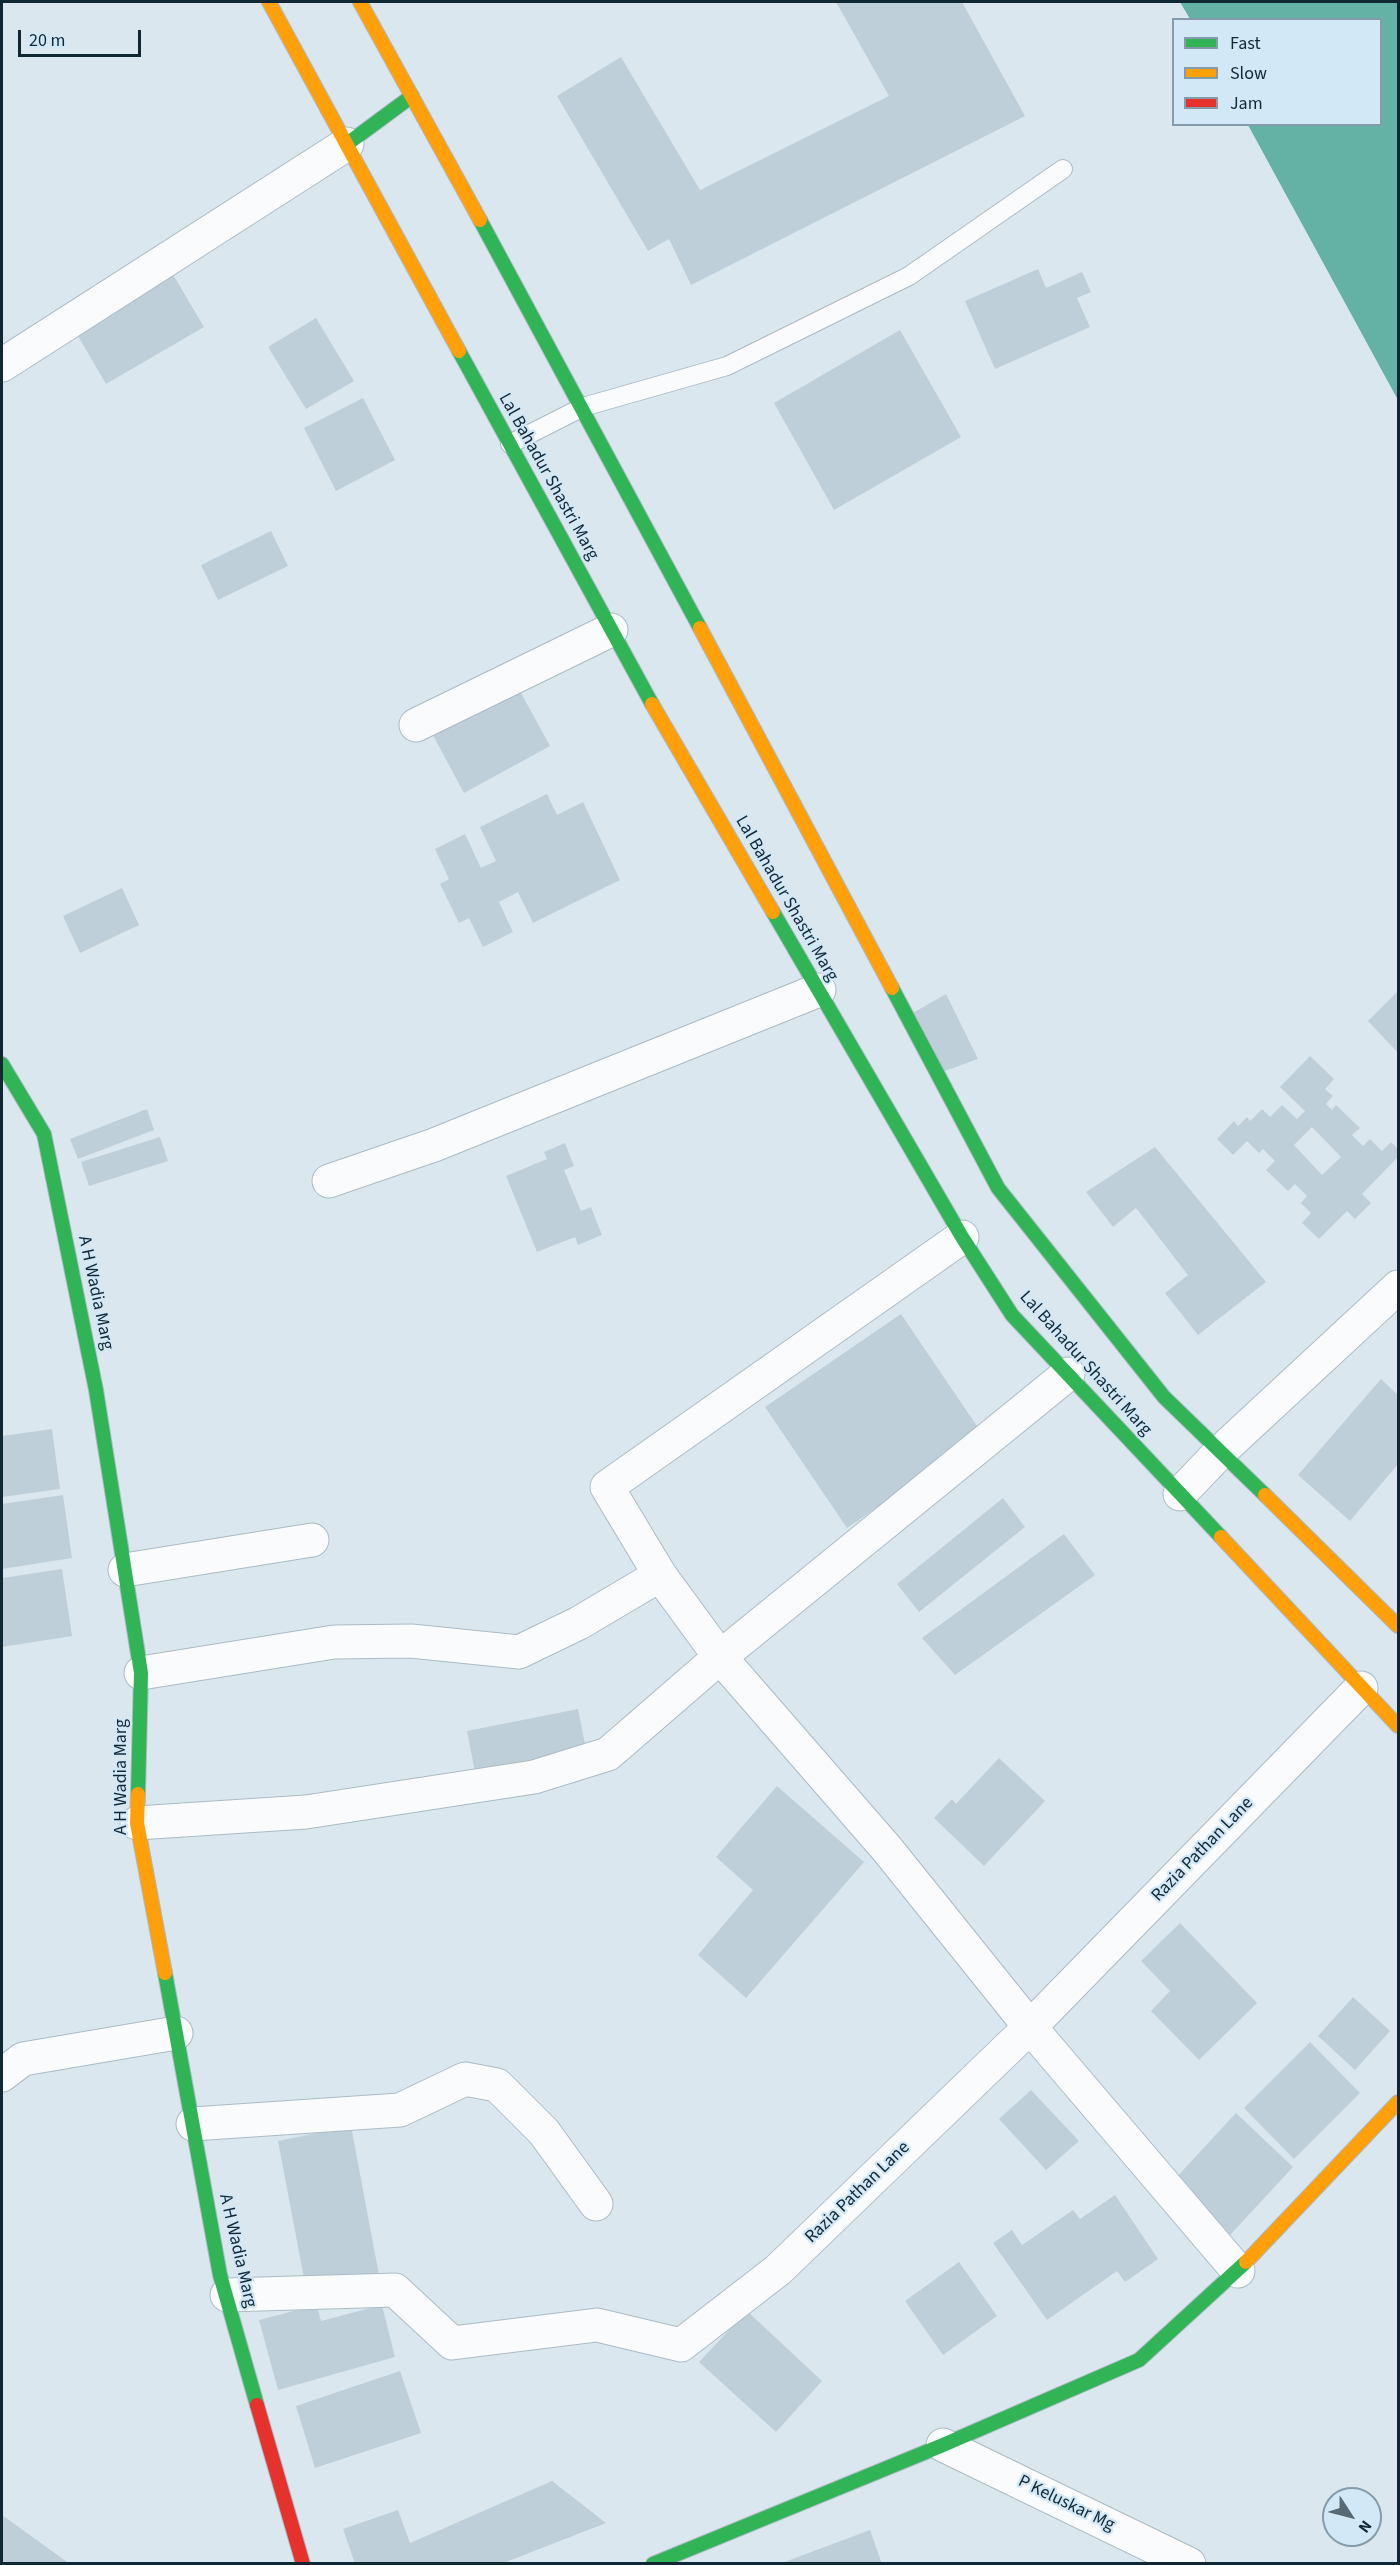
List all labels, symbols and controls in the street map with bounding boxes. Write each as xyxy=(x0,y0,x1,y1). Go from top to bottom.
scale bar xyxy=(21,18,144,56)
legend xyxy=(1172,18,1382,126)
text: 20 m xyxy=(29,28,65,53)
text: Fast xyxy=(1230,31,1261,56)
text: Slow xyxy=(1230,61,1267,86)
text: Jam xyxy=(1230,91,1263,116)
street label: Lal Bahadur Shastri Marg xyxy=(493,390,603,564)
street label: Lal Bahadur Shastri Marg xyxy=(730,812,842,986)
street label: A H Wadia Marg xyxy=(72,1234,118,1352)
street label: Lal Bahadur Shastri Marg xyxy=(1014,1287,1156,1441)
street label: A H Wadia Marg xyxy=(111,1719,133,1835)
street label: Razia Pathan Lane xyxy=(1148,1793,1258,1907)
street label: Razia Pathan Lane xyxy=(801,2138,915,2248)
street label: A H Wadia Marg xyxy=(213,2192,261,2310)
street label: P Keluskar Mg xyxy=(1014,2471,1118,2537)
north arrow xyxy=(1322,2487,1382,2547)
text: N xyxy=(1353,2516,1377,2537)

